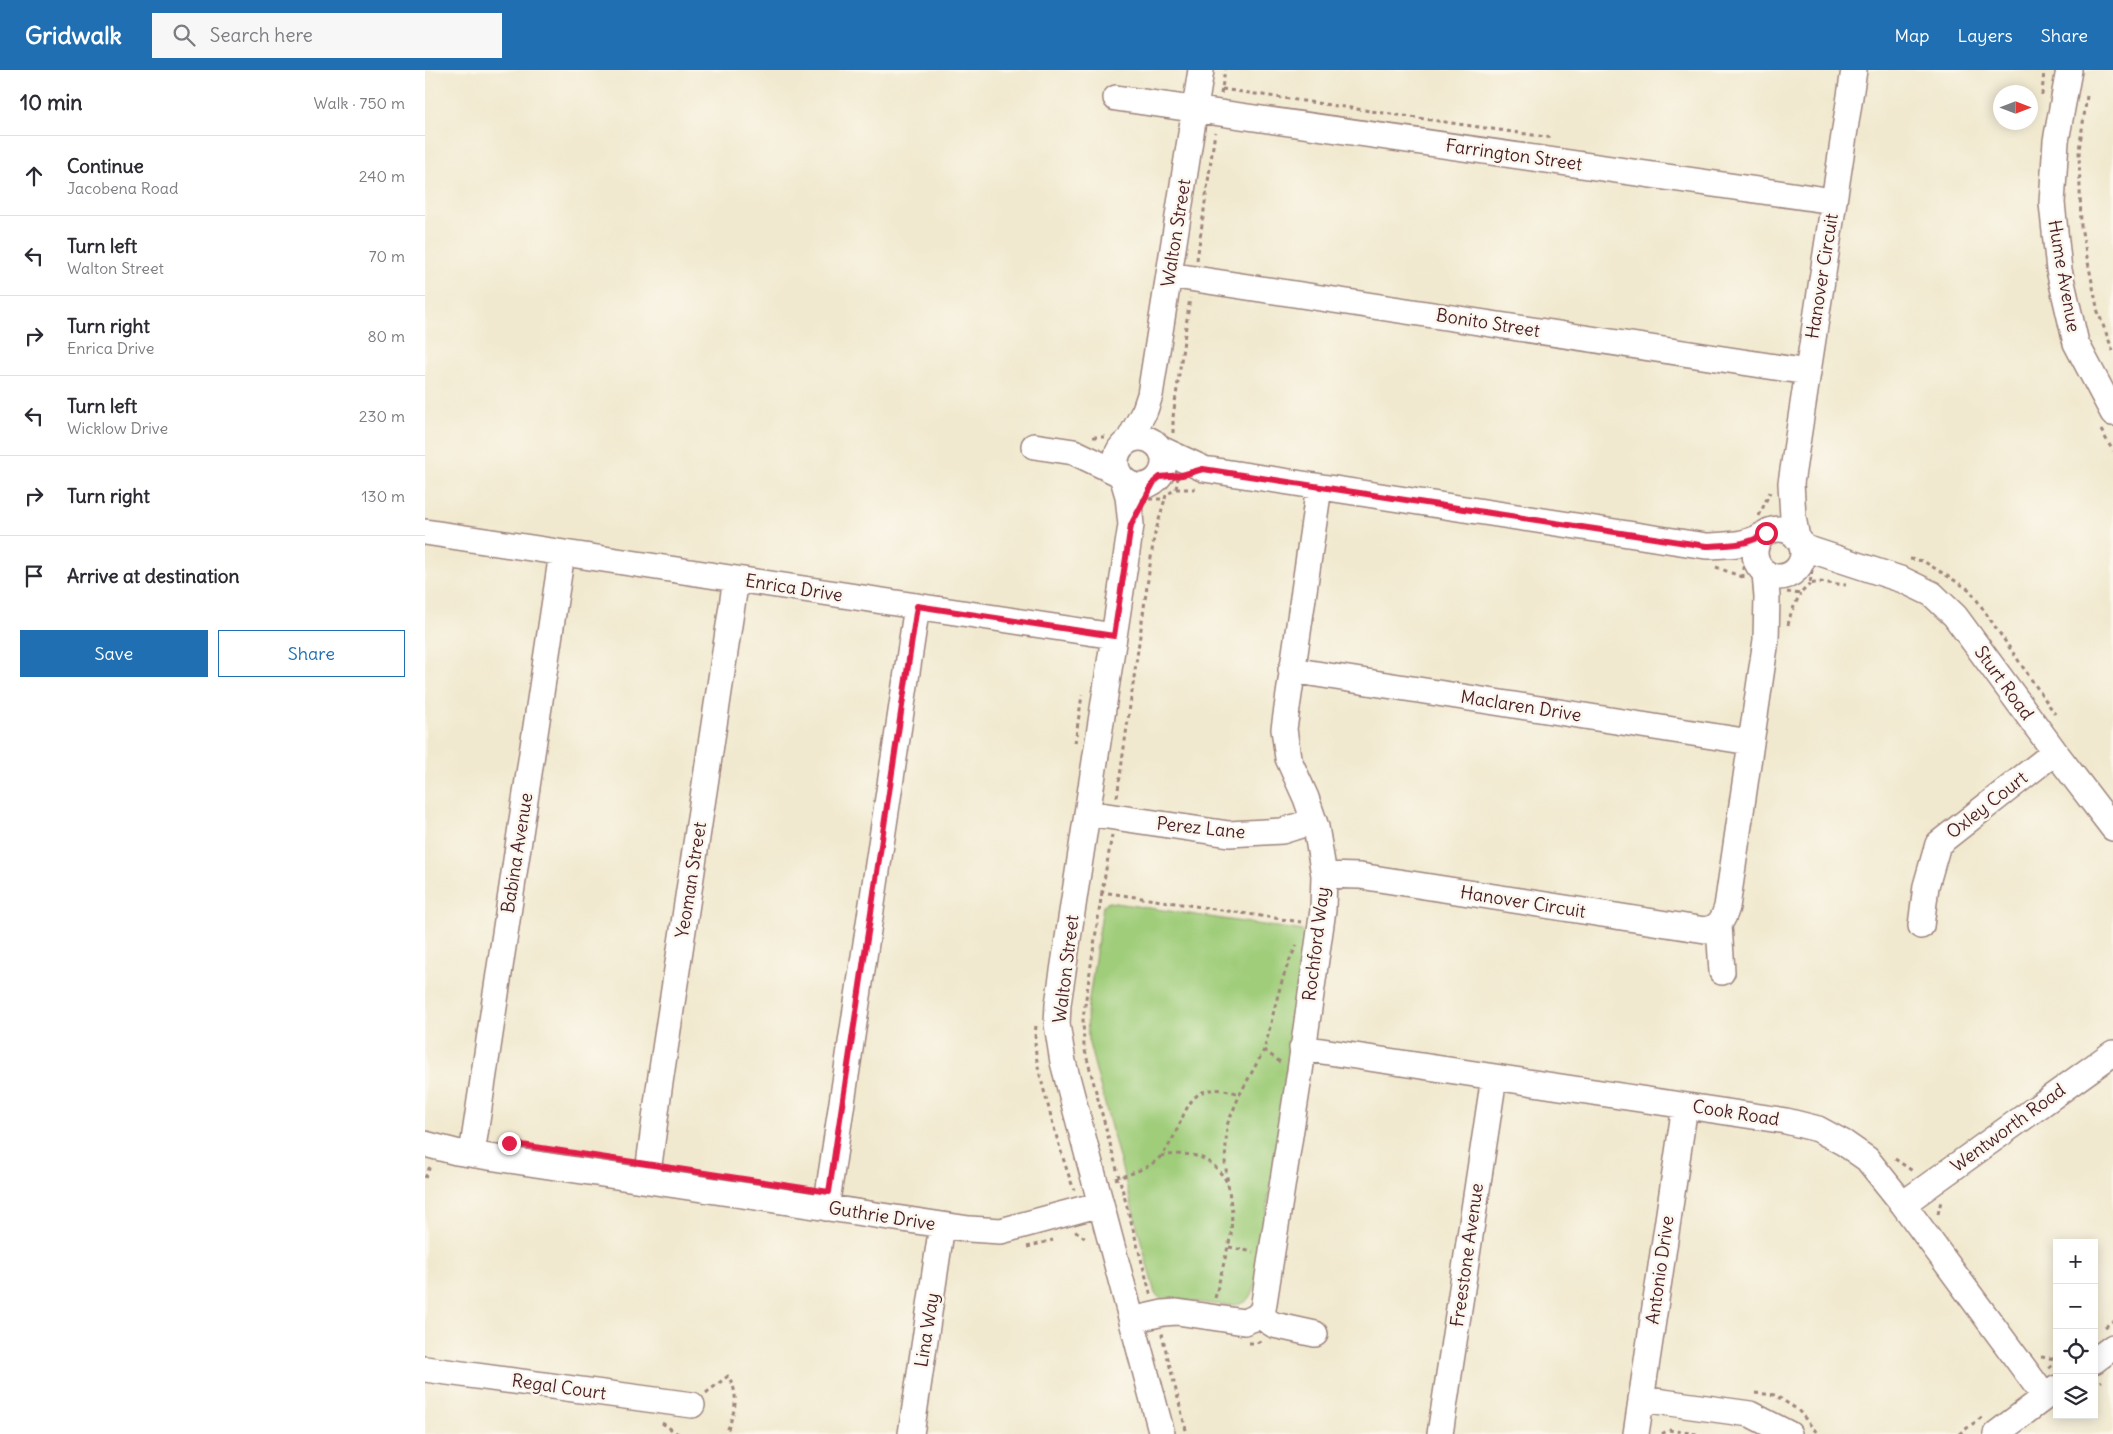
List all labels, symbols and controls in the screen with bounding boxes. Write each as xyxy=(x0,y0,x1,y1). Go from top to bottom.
search box xyxy=(152,13,502,58)
text: Gridwalk xyxy=(25,20,122,50)
icon: search xyxy=(170,21,198,49)
text: Search here xyxy=(210,23,313,47)
text: Map xyxy=(1894,24,1929,47)
text: Layers xyxy=(1957,24,2013,47)
text: Share xyxy=(2041,24,2088,47)
north arrow xyxy=(1993,85,2038,130)
text: 10 min xyxy=(20,89,82,116)
text: Walk · 750 m xyxy=(314,93,405,113)
street label: Farrington Street xyxy=(1444,134,1584,175)
text: Continue xyxy=(67,154,144,178)
icon: ahead xyxy=(20,162,48,190)
text: 240 m xyxy=(359,166,405,186)
street label: Walton Street xyxy=(1156,177,1195,289)
text: Jacobena Road xyxy=(67,178,178,198)
street label: Hanover Circuit xyxy=(1800,212,1843,340)
street label: Hume Avenue xyxy=(2043,218,2086,334)
text: Turn left xyxy=(67,234,137,258)
icon: left xyxy=(20,242,48,270)
text: 70 m xyxy=(369,246,405,266)
text: Walton Street xyxy=(67,258,164,278)
street label: Bonito Street xyxy=(1434,303,1542,342)
text: Turn right xyxy=(67,314,150,338)
icon: right xyxy=(20,322,48,350)
text: 80 m xyxy=(367,326,405,346)
text: Enrica Drive xyxy=(67,338,155,358)
text: Turn left xyxy=(67,394,137,418)
icon: left xyxy=(20,402,48,430)
text: 230 m xyxy=(359,406,405,426)
text: Wicklow Drive xyxy=(67,418,168,438)
icon: right xyxy=(20,482,48,510)
text: Turn right xyxy=(67,484,150,508)
text: 130 m xyxy=(361,486,405,506)
route start xyxy=(1755,522,1778,545)
icon: arrive xyxy=(20,562,48,590)
text: Arrive at destination xyxy=(67,564,240,588)
street label: Enrica Drive xyxy=(744,568,844,607)
button: Save xyxy=(20,630,208,677)
button: Share xyxy=(218,630,405,677)
street label: Sturt Road xyxy=(1970,641,2039,725)
street label: Maclaren Drive xyxy=(1459,685,1583,726)
street label: Oxley Court xyxy=(1941,766,2032,843)
street label: Babina Avenue xyxy=(496,791,537,915)
street label: Perez Lane xyxy=(1155,811,1247,844)
street label: Yeoman Street xyxy=(670,820,711,940)
street label: Hanover Circuit xyxy=(1459,880,1587,923)
street label: Rochford Way xyxy=(1297,886,1334,1002)
street label: Walton Street xyxy=(1047,913,1084,1024)
street label: Wentworth Road xyxy=(1946,1078,2070,1177)
street label: Cook Road xyxy=(1691,1094,1782,1131)
route end xyxy=(498,1132,521,1155)
street label: Freestone Avenue xyxy=(1445,1182,1488,1328)
street label: Guthrie Drive xyxy=(827,1196,937,1235)
street label: Antonio Drive xyxy=(1641,1214,1679,1326)
map controls xyxy=(2053,1239,2098,1419)
button: + xyxy=(2053,1239,2098,1284)
button: − xyxy=(2053,1284,2098,1329)
street label: Lina Way xyxy=(909,1291,944,1369)
button: locate xyxy=(2053,1329,2098,1374)
street label: Regal Court xyxy=(510,1368,608,1405)
button: layers xyxy=(2053,1374,2098,1419)

